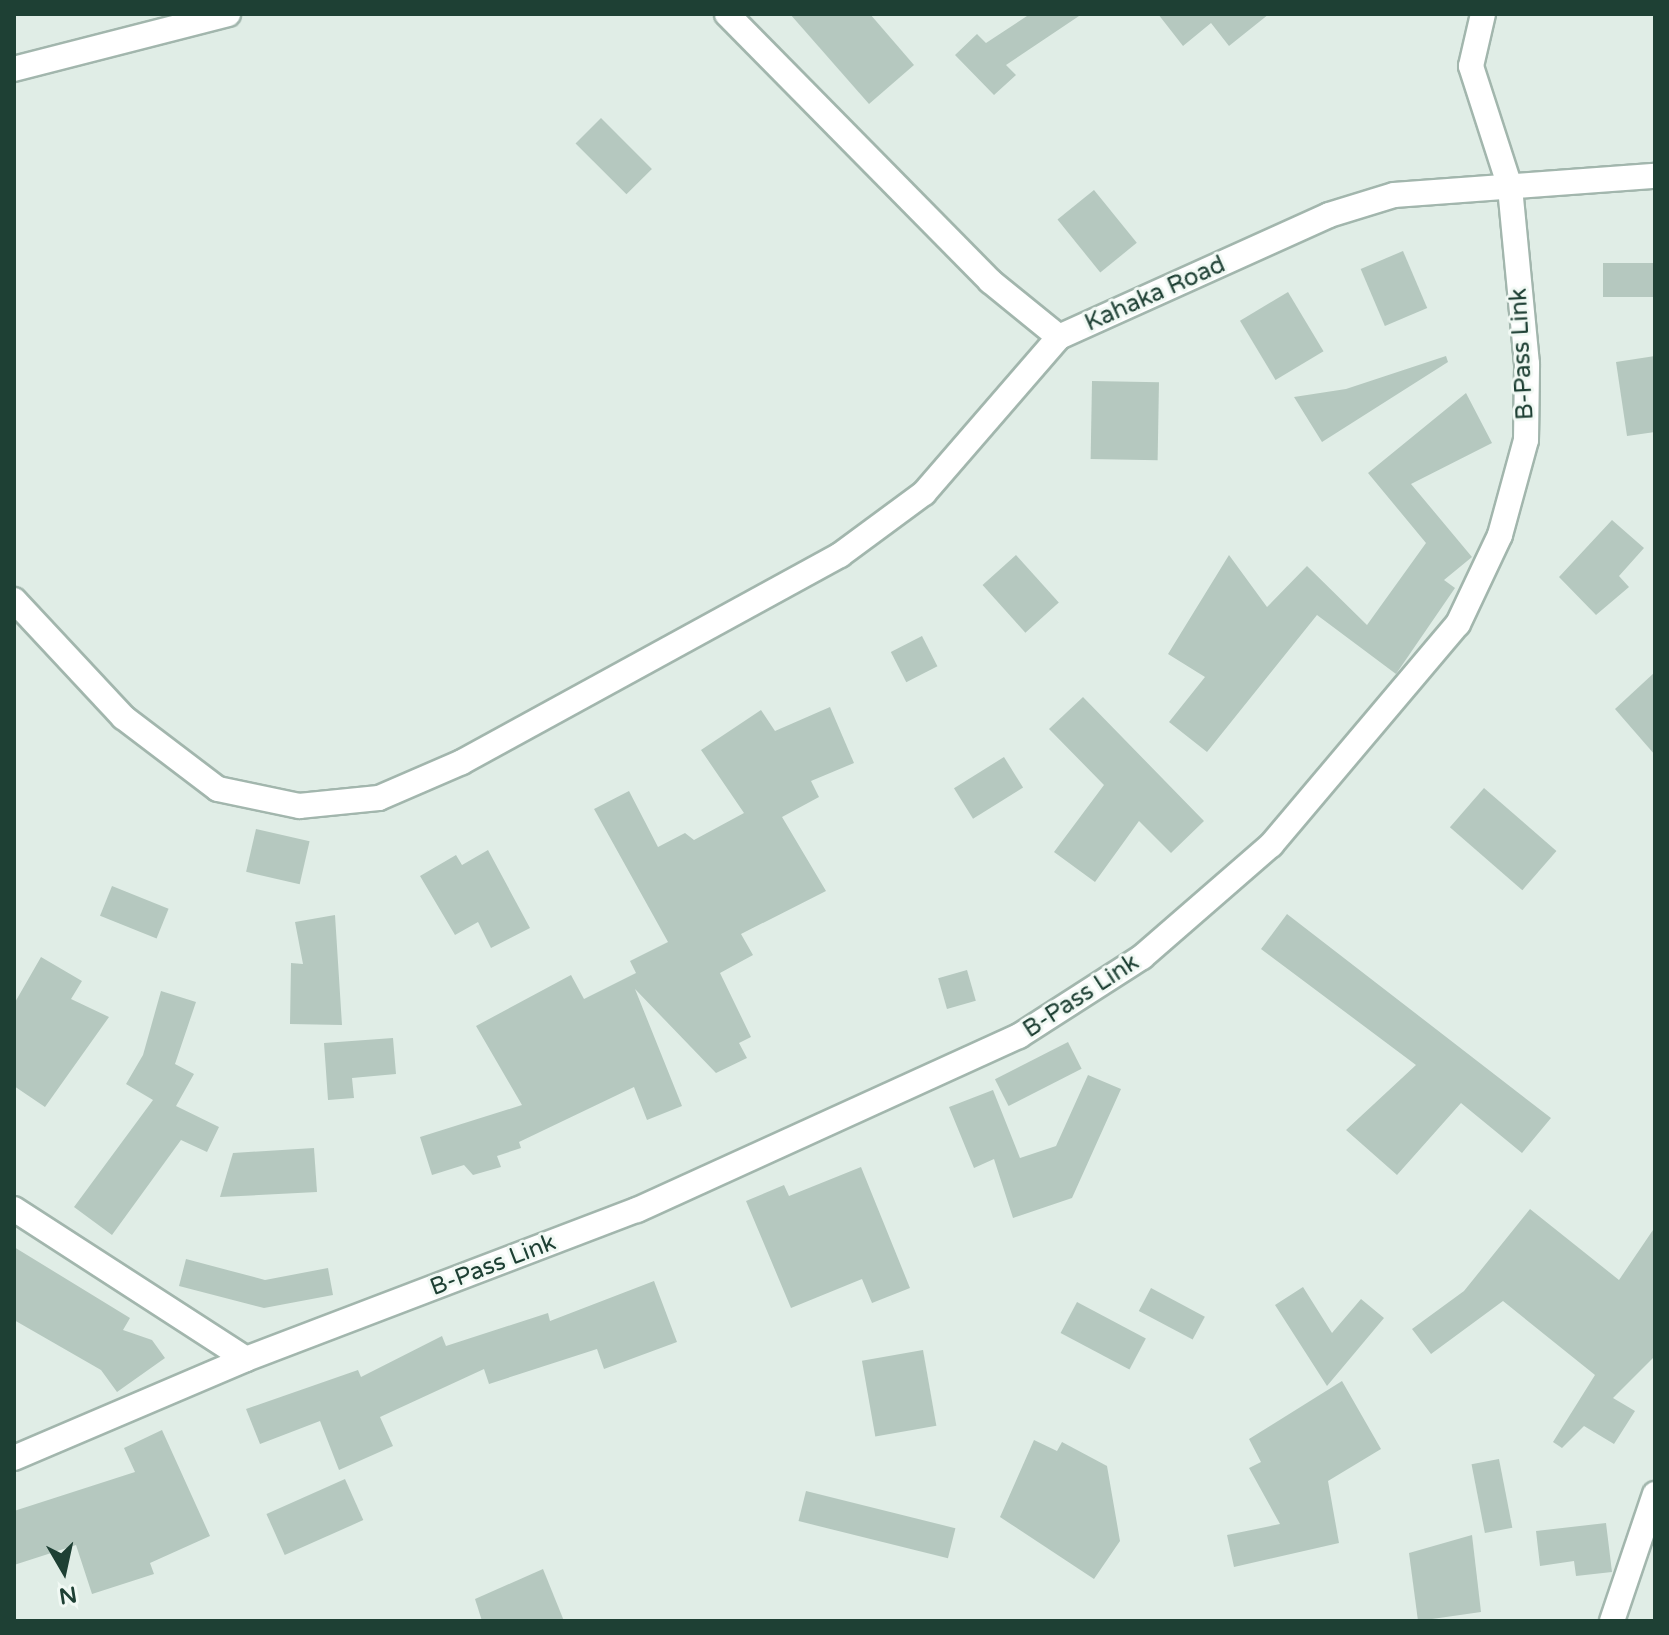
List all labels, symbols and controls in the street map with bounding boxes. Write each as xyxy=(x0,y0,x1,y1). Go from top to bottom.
street label: Kahaka Road xyxy=(1080,250,1230,338)
street label: B-Pass Link xyxy=(1504,287,1540,421)
street label: B-Pass Link xyxy=(1018,948,1144,1044)
street label: B-Pass Link xyxy=(426,1228,560,1302)
north arrow xyxy=(24,1531,104,1611)
text: N xyxy=(57,1580,79,1609)

